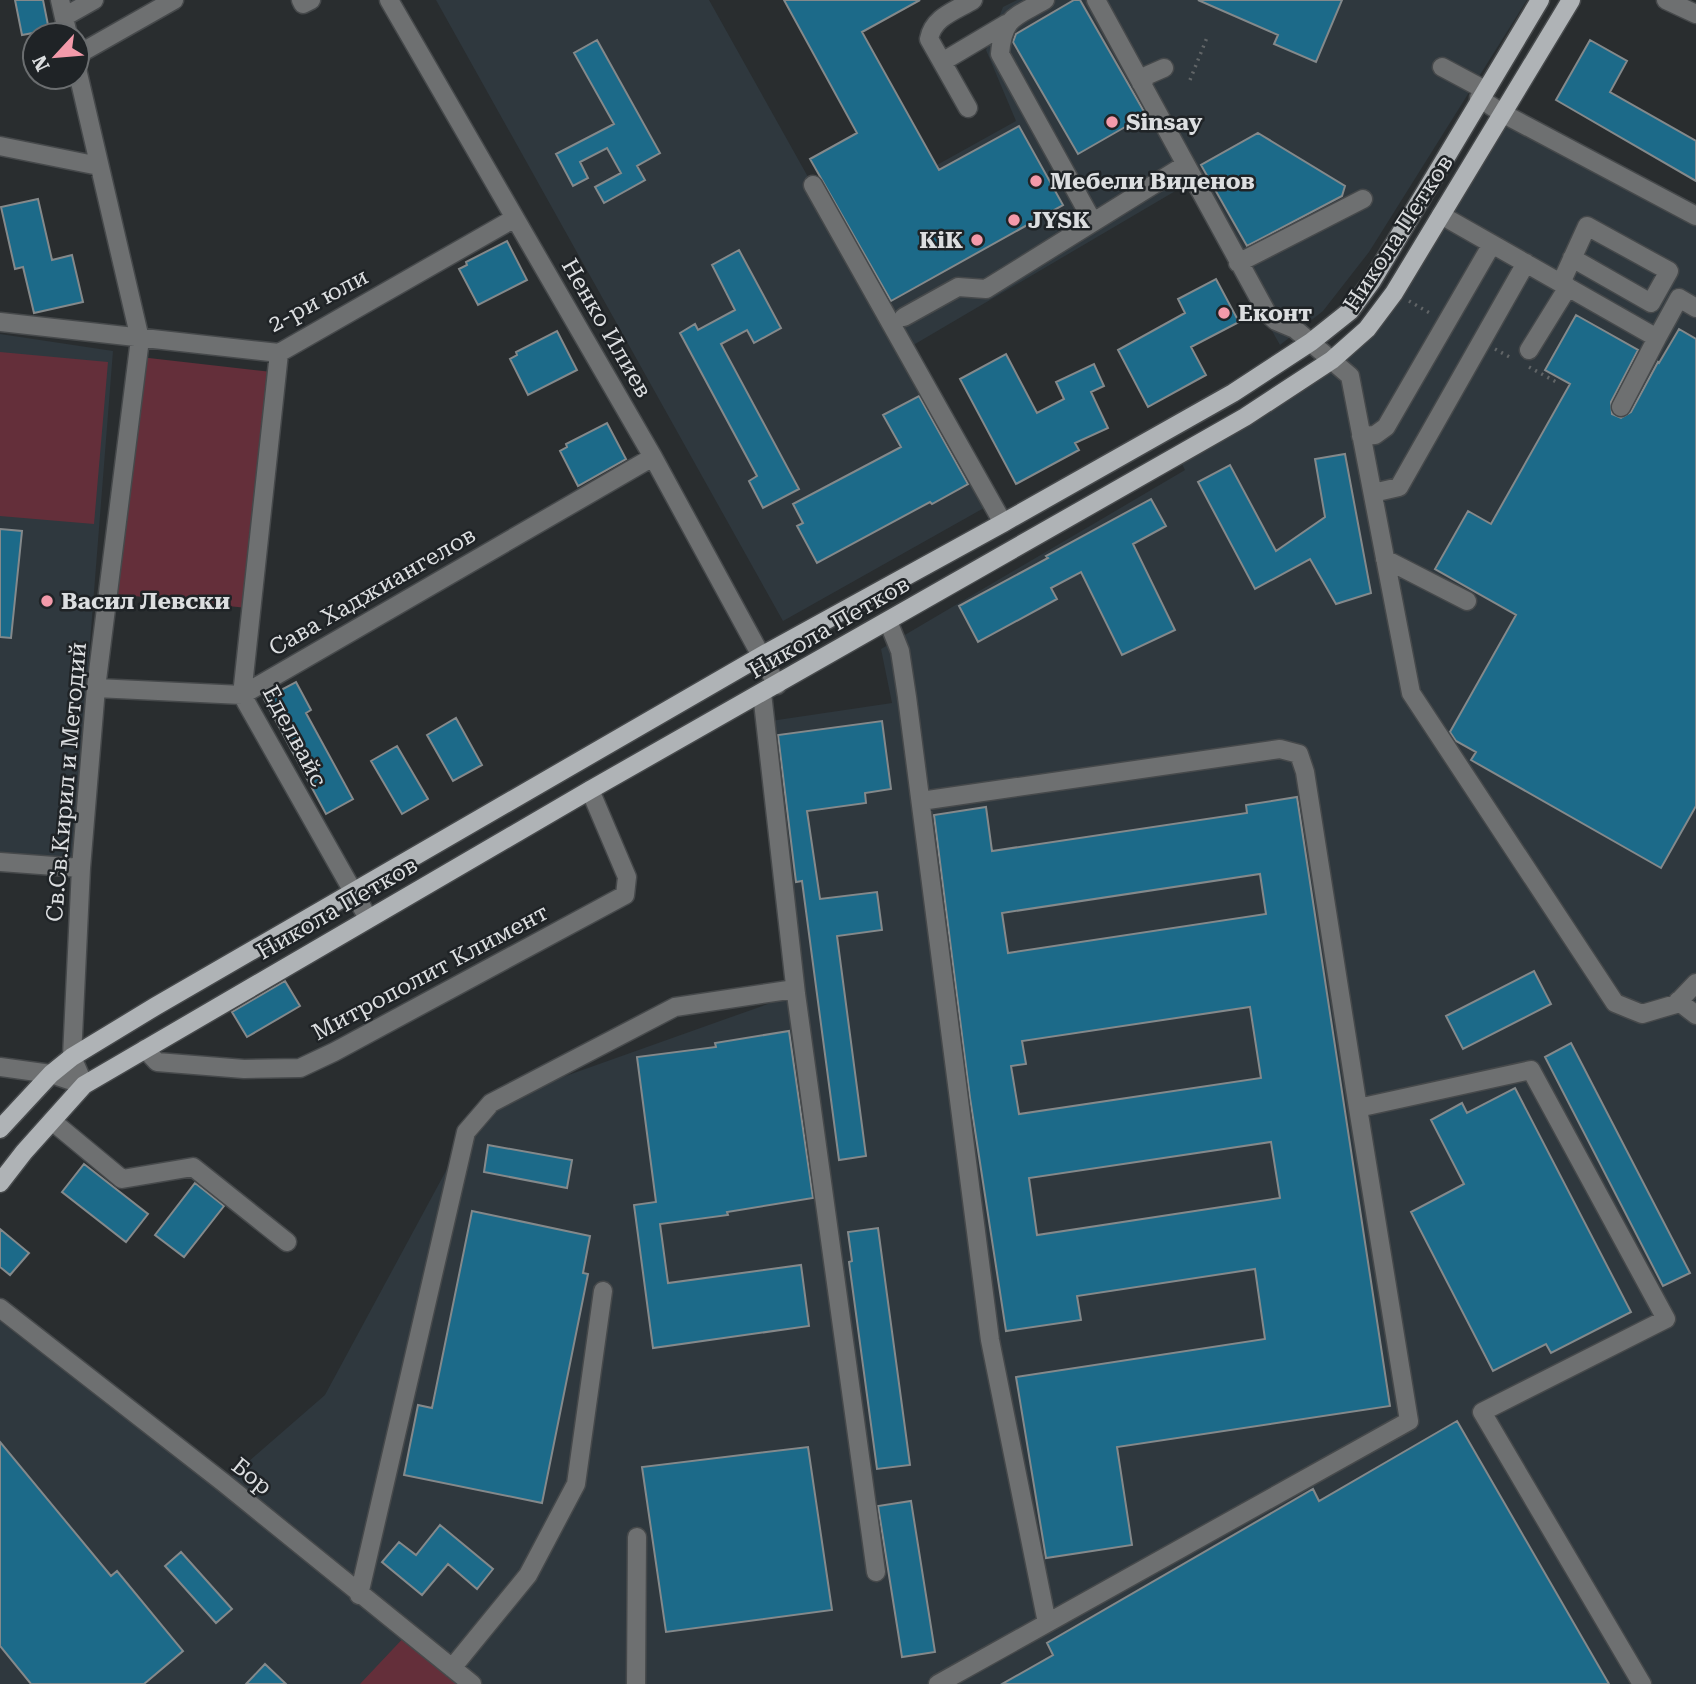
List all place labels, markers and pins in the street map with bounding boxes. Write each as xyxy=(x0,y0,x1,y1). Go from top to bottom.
place label: Sinsay xyxy=(1126,109,1202,136)
marker: Sinsay xyxy=(1104,114,1120,130)
place label: Мебели Виденов xyxy=(1050,168,1255,195)
marker: Мебели Виденов xyxy=(1028,173,1044,189)
place label: JYSK xyxy=(1028,207,1090,234)
marker: JYSK xyxy=(1006,212,1022,228)
place label: KiK xyxy=(919,227,963,254)
marker: KiK xyxy=(969,232,985,248)
place label: Еконт xyxy=(1238,300,1312,327)
marker: Еконт xyxy=(1216,305,1232,321)
place label: Васил Левски xyxy=(61,588,230,615)
marker: Васил Левски xyxy=(39,593,55,609)

